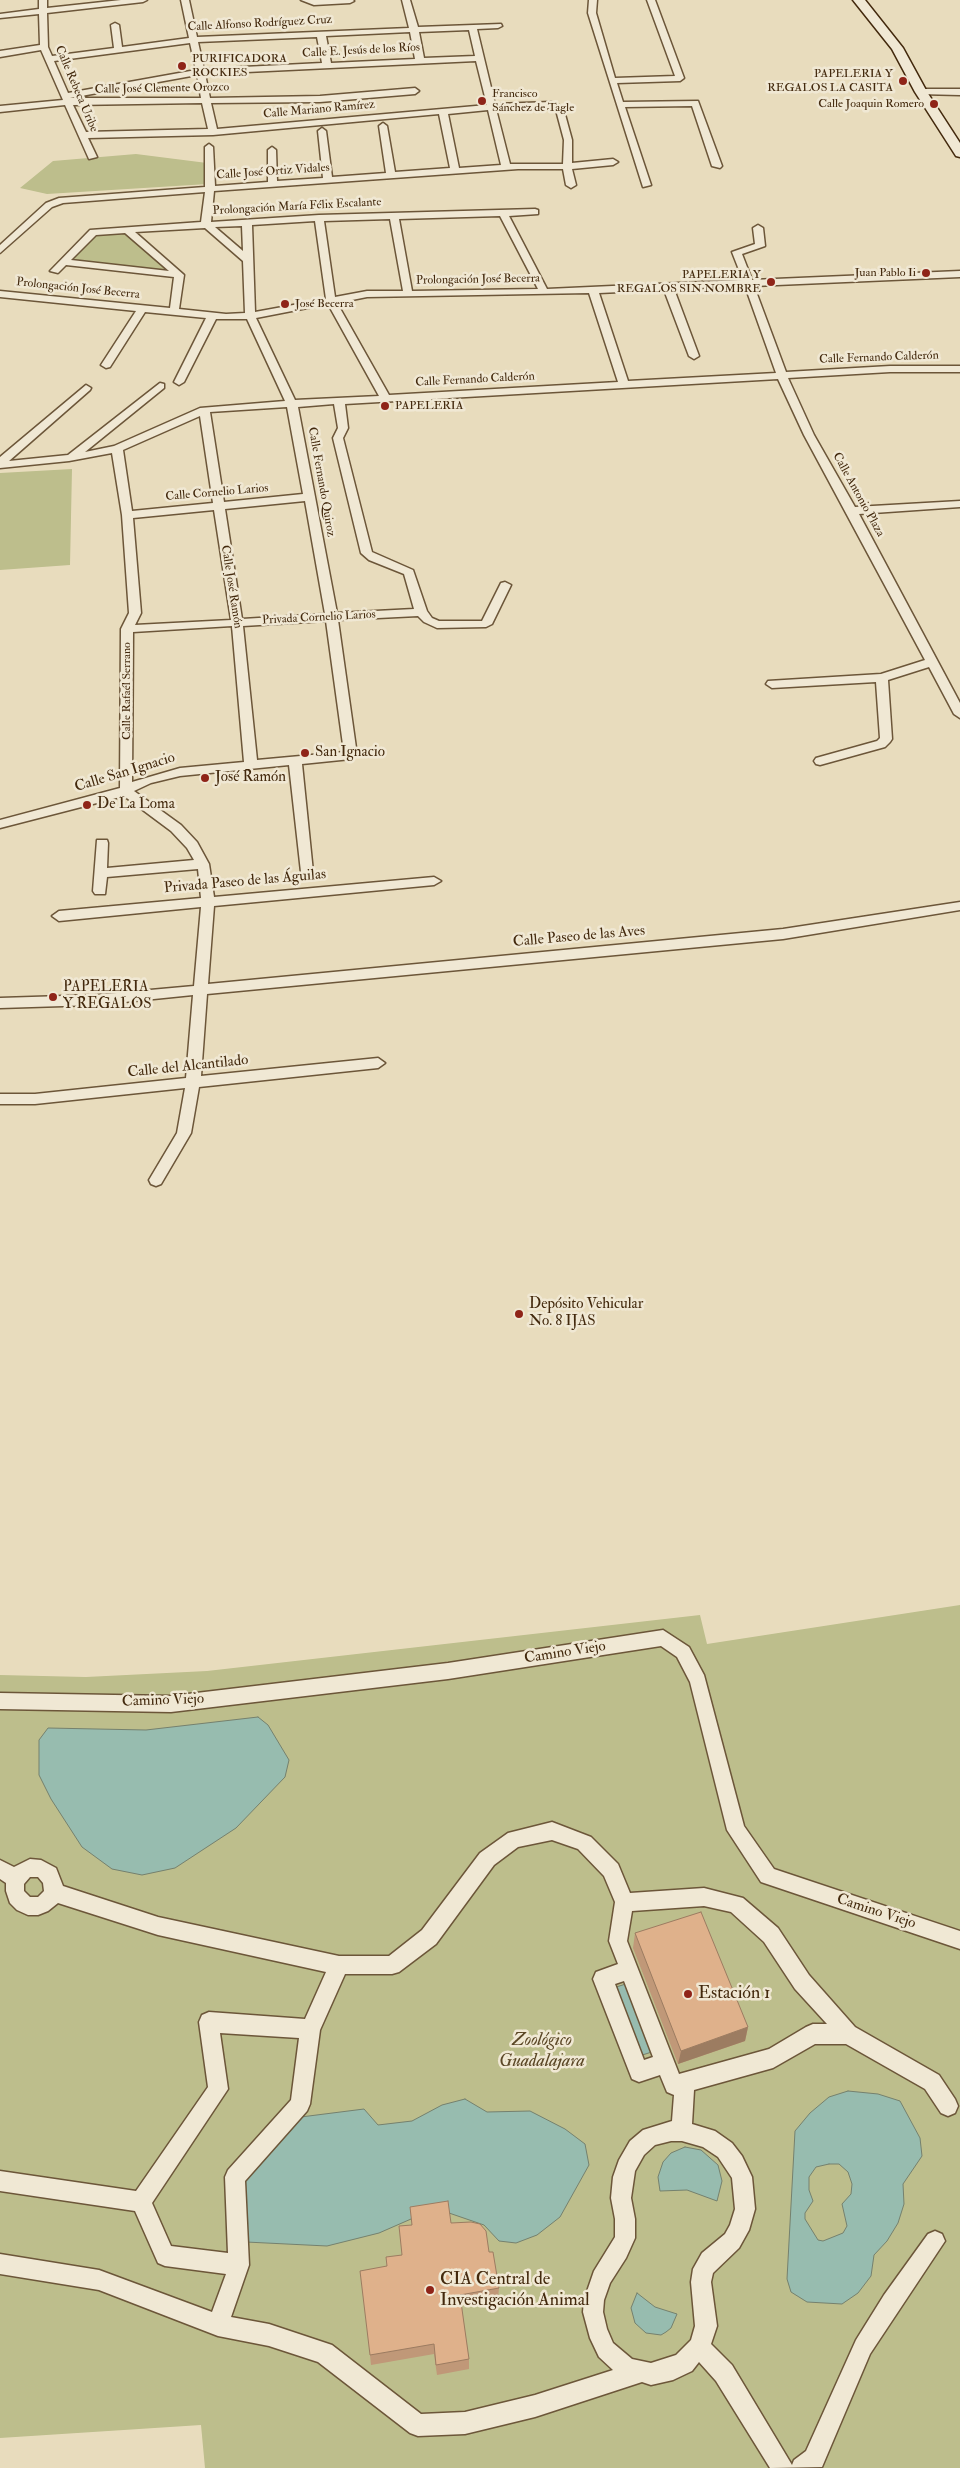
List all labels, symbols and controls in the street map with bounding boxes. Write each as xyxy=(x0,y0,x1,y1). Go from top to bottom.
street label: Calle Alfonso Rodríguez Cruz xyxy=(187,13,333,35)
street label: Calle E. Jesús de los Ríos xyxy=(302,41,420,61)
street label: Calle Rebeca Uribe xyxy=(51,44,101,134)
place label: PURIFICADORA ROCKIES xyxy=(192,52,287,80)
marker: PURIFICADORA ROCKIES xyxy=(176,60,188,72)
place label: PAPELERIA Y REGALOS LA CASITA xyxy=(767,67,893,95)
marker: PAPELERIA Y REGALOS LA CASITA xyxy=(897,75,909,87)
street label: Calle José Clemente Orozco xyxy=(95,81,229,97)
place label: Francisco Sánchez de Tagle xyxy=(492,87,574,115)
marker: Francisco Sánchez de Tagle xyxy=(476,95,488,107)
place label: Calle Joaquin Romero xyxy=(818,97,924,111)
street label: Calle Mariano Ramírez xyxy=(263,98,375,122)
marker: Calle Joaquin Romero xyxy=(928,98,940,110)
street label: Calle José Ortiz Vidales xyxy=(216,161,330,183)
street label: Prolongación María Félix Escalante xyxy=(212,195,382,219)
place label: Juan Pablo Ii xyxy=(855,266,916,280)
marker: Juan Pablo Ii xyxy=(920,267,932,279)
place label: PAPELERIA Y REGALOS SIN NOMBRE xyxy=(617,268,761,296)
street label: Prolongación José Becerra xyxy=(416,272,540,288)
street label: Prolongación José Becerra xyxy=(16,275,140,303)
marker: PAPELERIA Y REGALOS SIN NOMBRE xyxy=(765,276,777,288)
place label: José Becerra xyxy=(295,297,354,311)
marker: José Becerra xyxy=(279,298,291,310)
street label: Calle Fernando Calderón xyxy=(819,349,939,367)
street label: Calle Fernando Calderón xyxy=(415,370,535,390)
place label: PAPELERIA xyxy=(395,399,463,413)
marker: PAPELERIA xyxy=(379,400,391,412)
street label: Calle Fernando Quiroz xyxy=(304,426,338,538)
street label: Calle Antonio Plaza xyxy=(829,450,887,540)
street label: Calle Cornelio Larios xyxy=(165,481,269,505)
street label: Calle José Ramón xyxy=(217,544,245,630)
street label: Privada Cornelio Larios xyxy=(262,608,376,628)
street label: Calle Rafaél Serrano xyxy=(120,642,134,740)
place label: San Ignacio xyxy=(315,744,385,762)
marker: San Ignacio xyxy=(299,747,311,759)
street label: Calle San Ignacio xyxy=(73,749,177,797)
place label: José Ramón xyxy=(215,769,286,787)
marker: José Ramón xyxy=(199,772,211,784)
place label: De La Loma xyxy=(97,796,175,814)
marker: De La Loma xyxy=(81,799,93,811)
street label: Privada Paseo de las Águilas xyxy=(163,866,327,898)
street label: Calle Paseo de las Aves xyxy=(512,922,646,952)
place label: PAPELERIA Y REGALOS xyxy=(63,979,152,1014)
marker: PAPELERIA Y REGALOS xyxy=(47,991,59,1003)
street label: Calle del Alcantilado xyxy=(127,1052,249,1082)
place label: Depósito Vehicular No. 8 IJAS xyxy=(529,1296,643,1331)
marker: Depósito Vehicular No. 8 IJAS xyxy=(513,1308,525,1320)
street label: Camino Viejo xyxy=(523,1638,607,1668)
street label: Camino Viejo xyxy=(122,1691,204,1711)
street label: Camino Viejo xyxy=(834,1891,918,1933)
place label: Estación 1 xyxy=(698,1983,770,2005)
marker: Estación 1 xyxy=(682,1988,694,2000)
park label: Zoológico Guadalajara xyxy=(499,2030,585,2072)
place label: CIA Central de Investigación Animal xyxy=(440,2269,590,2312)
marker: CIA Central de Investigación Animal xyxy=(424,2284,436,2296)

